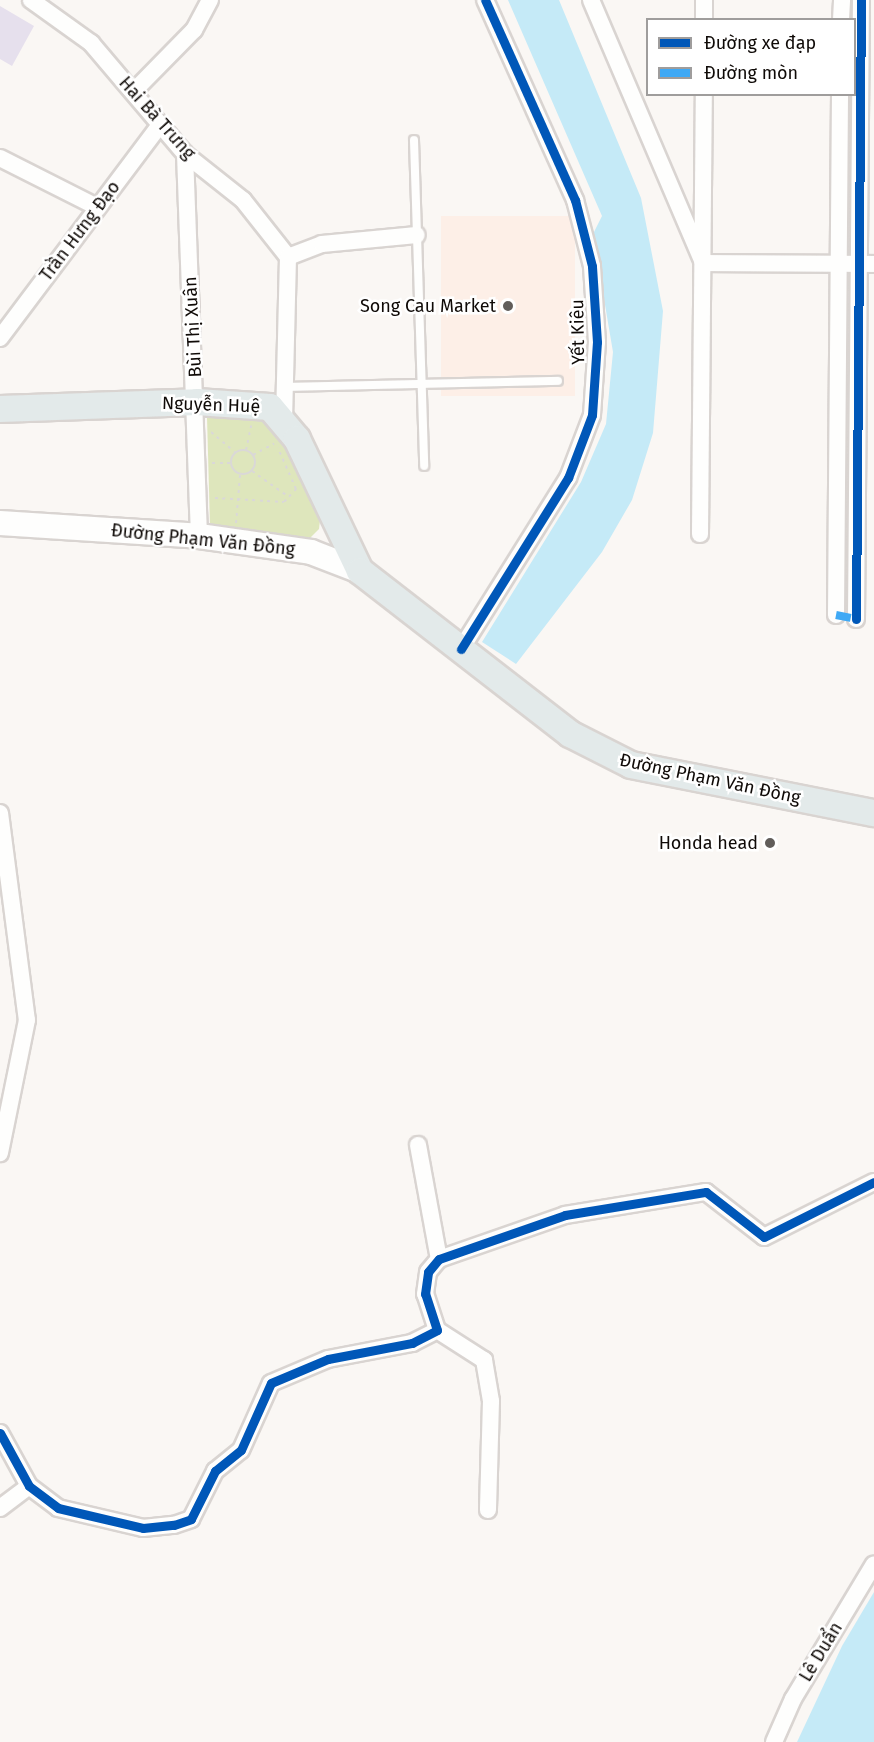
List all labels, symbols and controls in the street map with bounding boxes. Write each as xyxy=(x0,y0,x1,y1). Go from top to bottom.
legend xyxy=(646,18,856,96)
text: Đường xe đạp xyxy=(704,32,816,54)
text: Đường mòn xyxy=(704,62,798,84)
street label: Hai Bà Trưng xyxy=(114,72,200,164)
street label: Trần Hưng Đạo xyxy=(35,177,125,285)
street label: Bùi Thị Xuân xyxy=(180,276,206,378)
place label: Song Cau Market xyxy=(360,295,496,317)
marker: Song Cau Market xyxy=(501,299,515,313)
street label: Yết Kiêu xyxy=(567,299,589,365)
street label: Nguyễn Huệ xyxy=(161,392,261,418)
street label: Đường Phạm Văn Đồng xyxy=(110,520,296,560)
street label: Đường Phạm Văn Đồng xyxy=(617,749,803,809)
place label: Honda head xyxy=(659,832,758,854)
marker: Honda head xyxy=(763,836,777,850)
street label: Lê Duẩn xyxy=(795,1618,847,1686)

